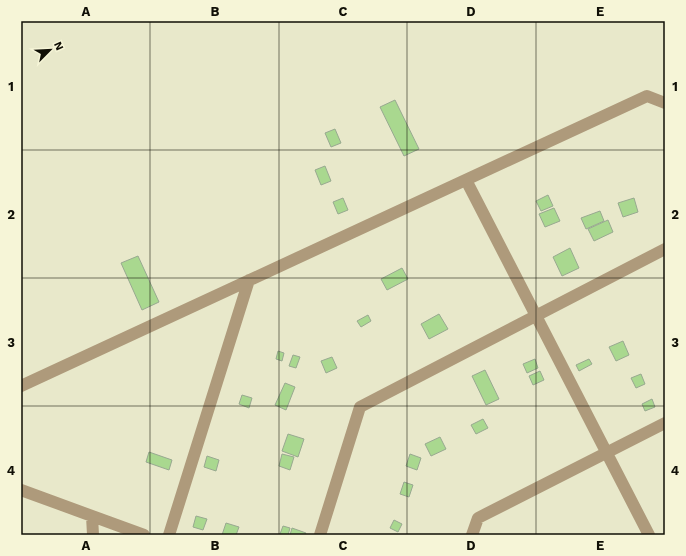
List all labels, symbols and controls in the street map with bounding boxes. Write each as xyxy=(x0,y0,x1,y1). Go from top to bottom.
text: A xyxy=(82,4,91,19)
text: B xyxy=(211,4,220,19)
text: C xyxy=(339,4,348,19)
text: D xyxy=(466,4,476,19)
text: E xyxy=(596,4,604,19)
north arrow xyxy=(30,30,70,70)
text: N xyxy=(51,40,66,53)
text: 1 xyxy=(8,79,14,94)
text: 1 xyxy=(672,79,678,94)
text: 2 xyxy=(7,207,15,222)
text: 2 xyxy=(671,207,679,222)
text: 3 xyxy=(7,335,15,350)
text: 3 xyxy=(671,335,679,350)
text: 4 xyxy=(7,463,16,478)
text: 4 xyxy=(671,463,680,478)
text: A xyxy=(82,538,91,553)
text: B xyxy=(211,538,220,553)
text: C xyxy=(339,538,348,553)
text: D xyxy=(466,538,476,553)
text: E xyxy=(596,538,604,553)

